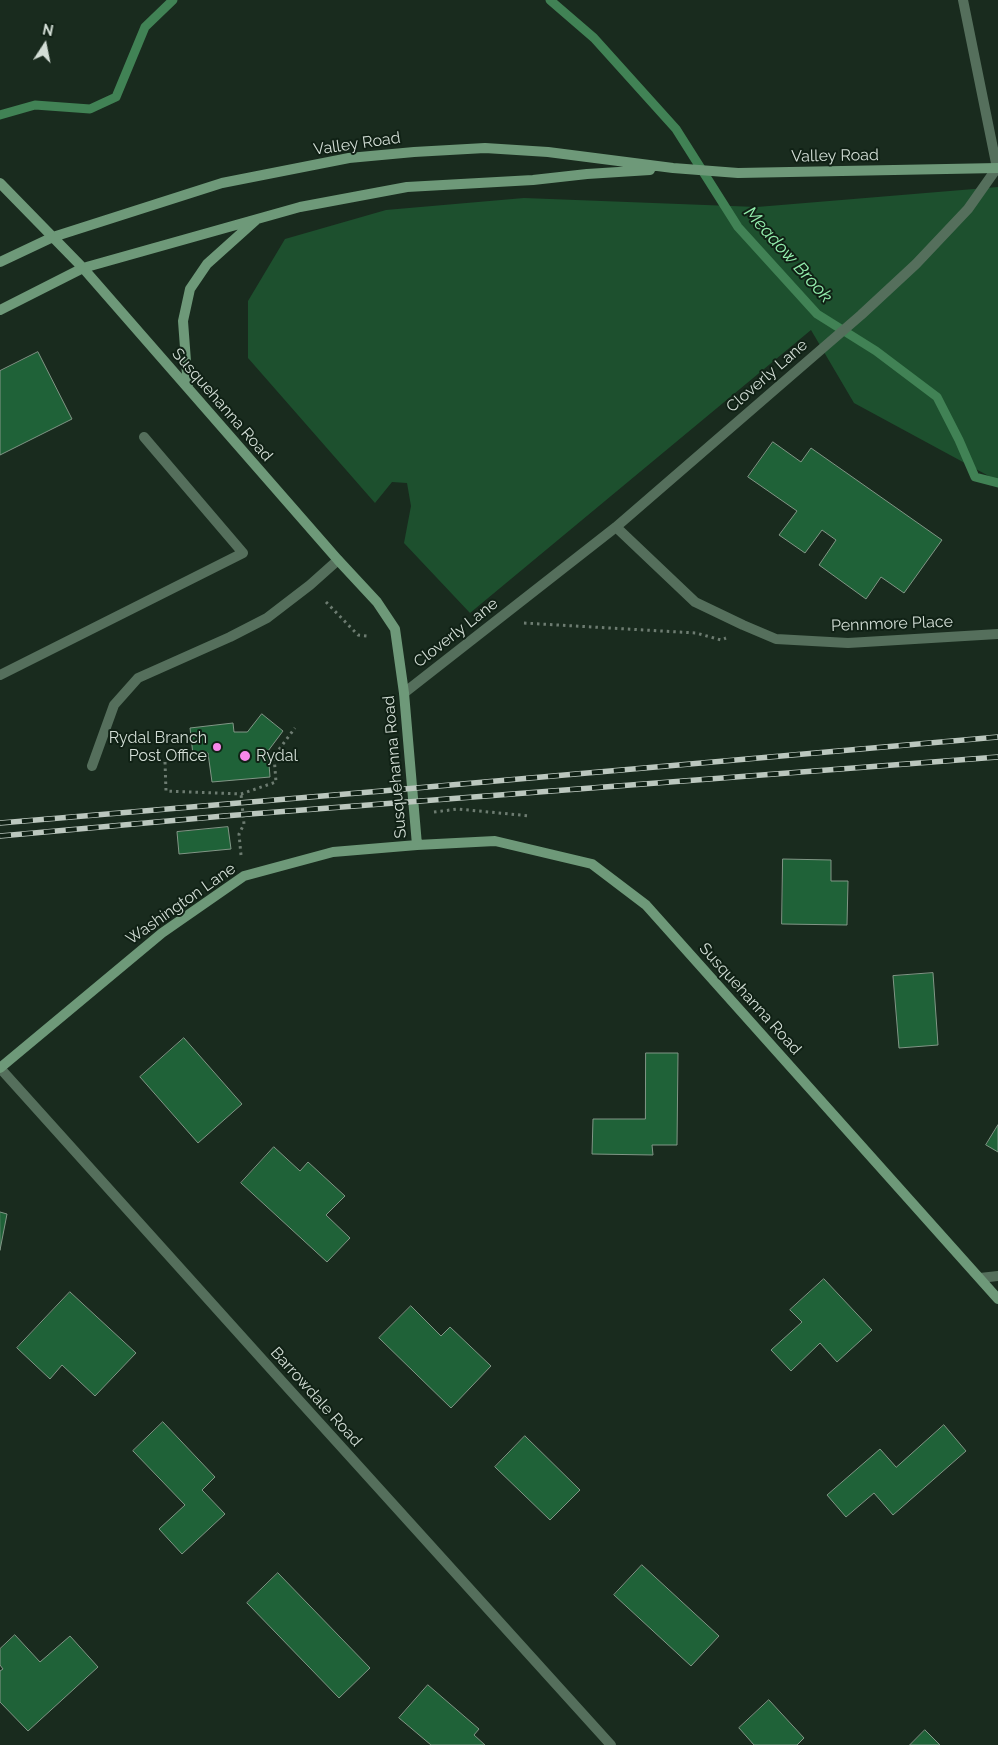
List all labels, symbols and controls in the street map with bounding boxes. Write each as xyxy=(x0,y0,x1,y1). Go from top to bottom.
north arrow xyxy=(20,20,70,70)
text: N xyxy=(41,21,55,39)
street label: Valley Road xyxy=(312,128,402,160)
street label: Valley Road xyxy=(791,146,879,166)
water label: Meadow Brook xyxy=(739,202,837,308)
street label: Cloverly Lane xyxy=(722,335,812,417)
street label: Susquehanna Road xyxy=(168,345,276,465)
street label: Cloverly Lane xyxy=(410,594,502,672)
street label: Pennmore Place xyxy=(831,612,953,636)
street label: Susquehanna Road xyxy=(379,695,411,839)
place label: Rydal Branch Post Office xyxy=(109,728,207,766)
marker: Rydal Branch Post Office xyxy=(211,741,223,753)
place label: Rydal xyxy=(256,746,298,766)
marker: Rydal xyxy=(238,749,252,763)
street label: Washington Lane xyxy=(123,859,239,949)
street label: Susquehanna Road xyxy=(695,939,805,1059)
street label: Barrowdale Road xyxy=(266,1343,366,1451)

